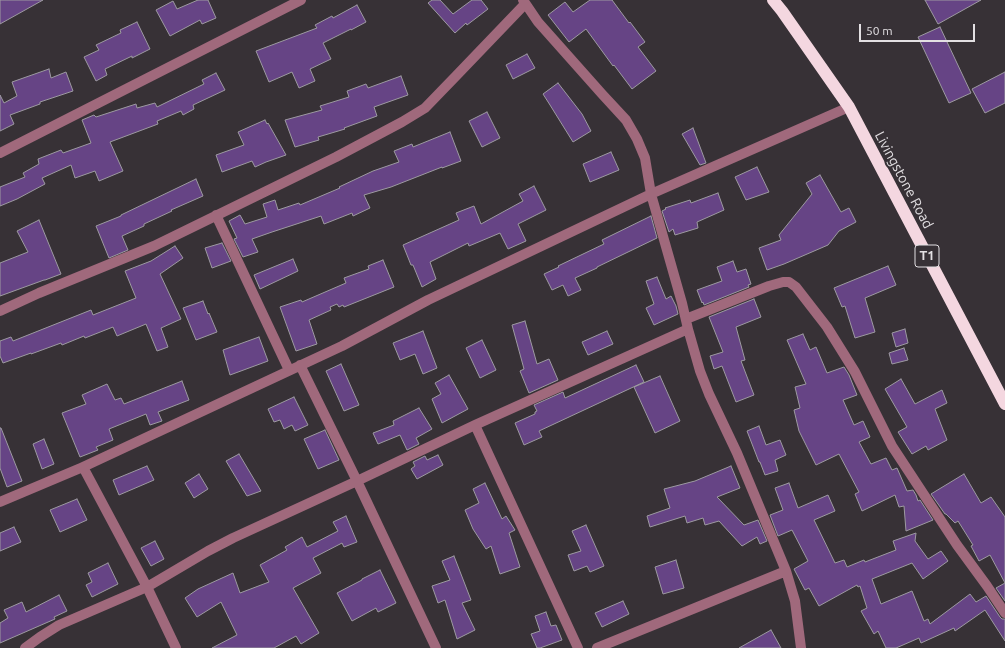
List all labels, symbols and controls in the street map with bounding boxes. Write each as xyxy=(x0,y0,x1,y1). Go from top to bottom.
scale bar xyxy=(861,16,977,42)
text: 50 m xyxy=(866,24,893,37)
street label: Livingstone Road xyxy=(871,129,937,231)
road number: T1 xyxy=(915,245,939,267)

